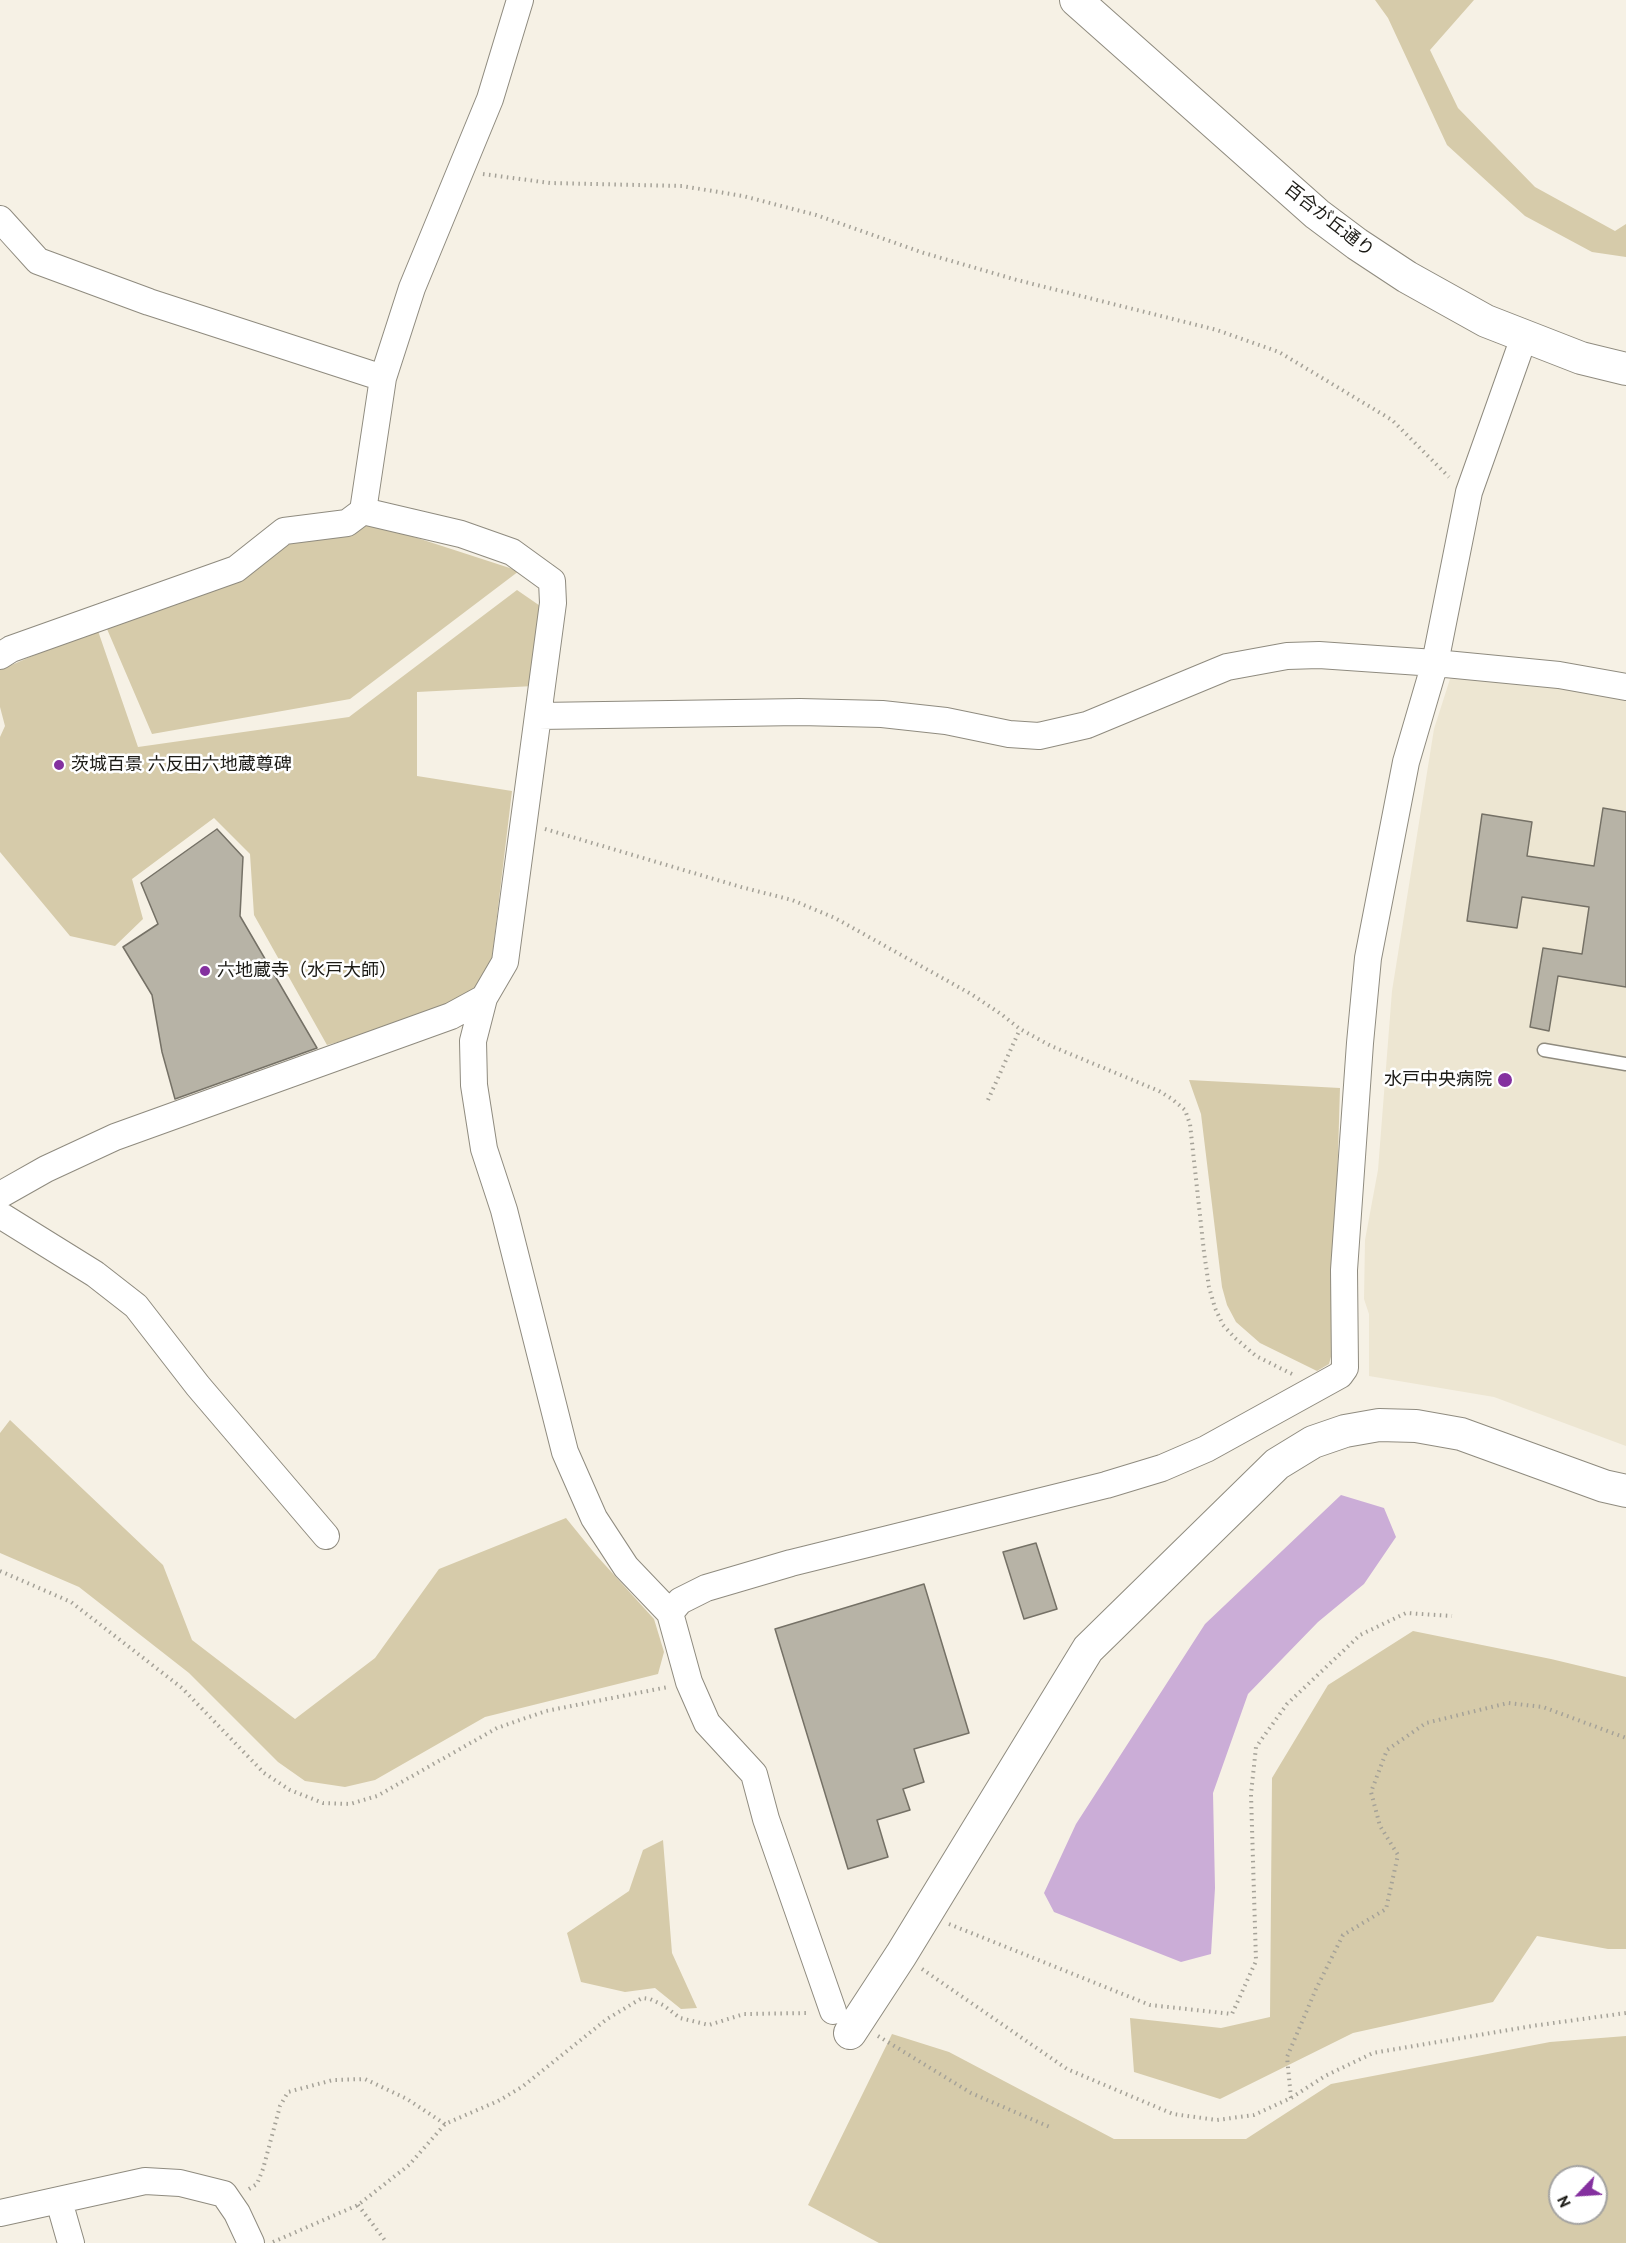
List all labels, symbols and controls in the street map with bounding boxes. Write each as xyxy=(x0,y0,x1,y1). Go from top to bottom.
street label: 百合が丘通り xyxy=(1280,178,1378,262)
place label: 茨城百景 六反田六地蔵尊碑 xyxy=(71,754,292,776)
marker: 茨城百景 六反田六地蔵尊碑 xyxy=(52,758,66,772)
place label: 六地蔵寺（水戸大師） xyxy=(217,960,397,982)
marker: 六地蔵寺（水戸大師） xyxy=(198,964,212,978)
place label: 水戸中央病院 xyxy=(1384,1069,1492,1091)
marker: 水戸中央病院 xyxy=(1496,1071,1514,1089)
north arrow xyxy=(1548,2165,1608,2225)
text: N xyxy=(1552,2193,1575,2211)

